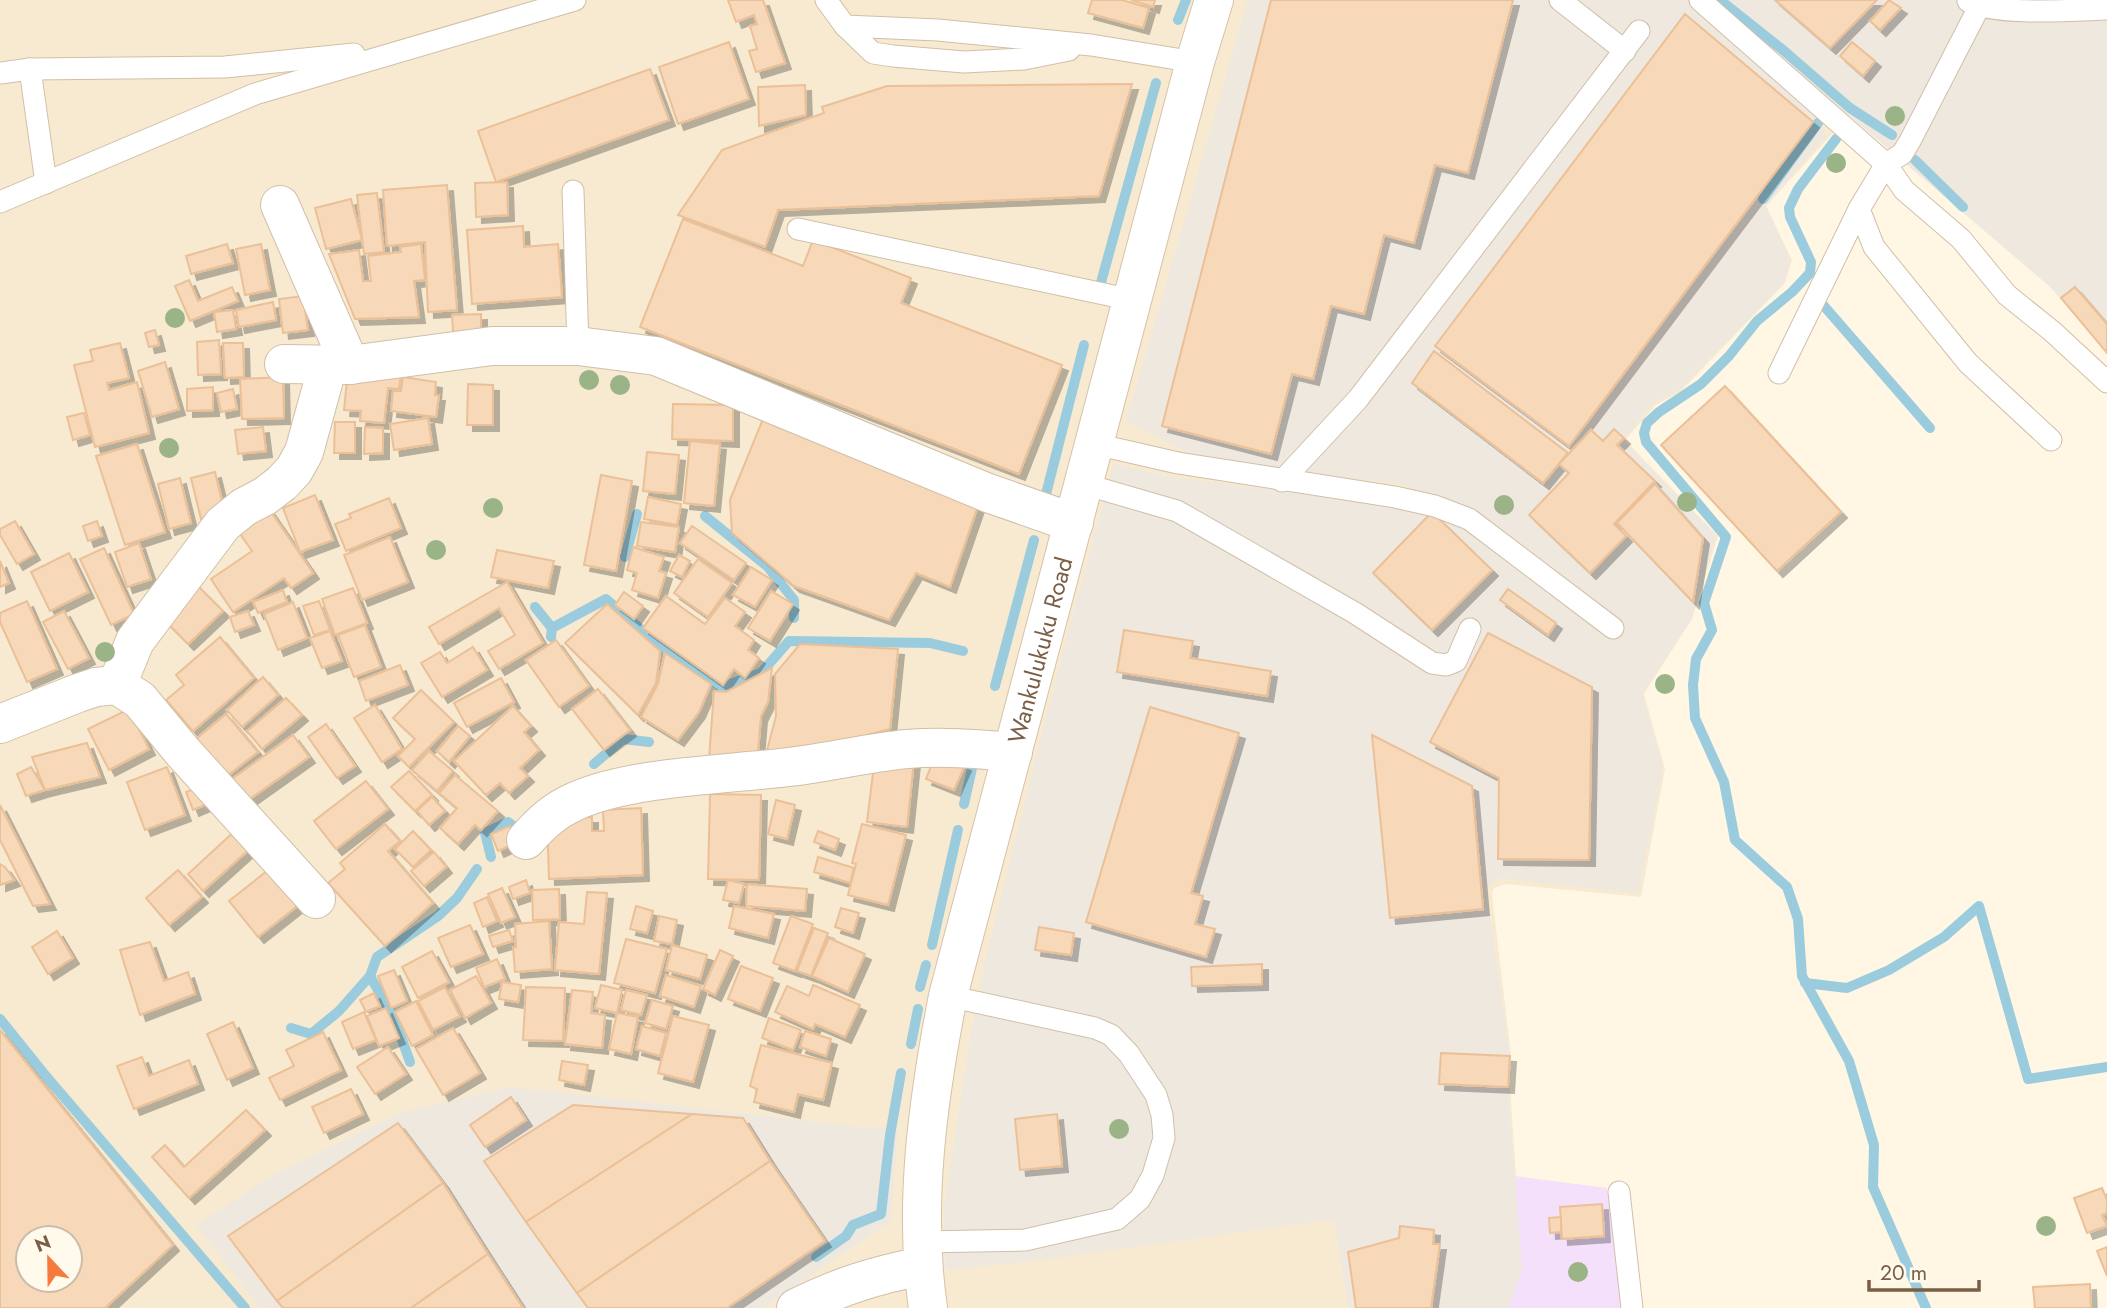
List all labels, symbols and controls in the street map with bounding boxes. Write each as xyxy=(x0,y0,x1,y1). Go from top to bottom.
street label: Wankulukuku Road xyxy=(998,553,1081,747)
north arrow xyxy=(14,1224,84,1294)
text: N xyxy=(31,1228,55,1259)
scale bar xyxy=(1869,1248,1979,1292)
text: 20 m xyxy=(1880,1258,1927,1288)

